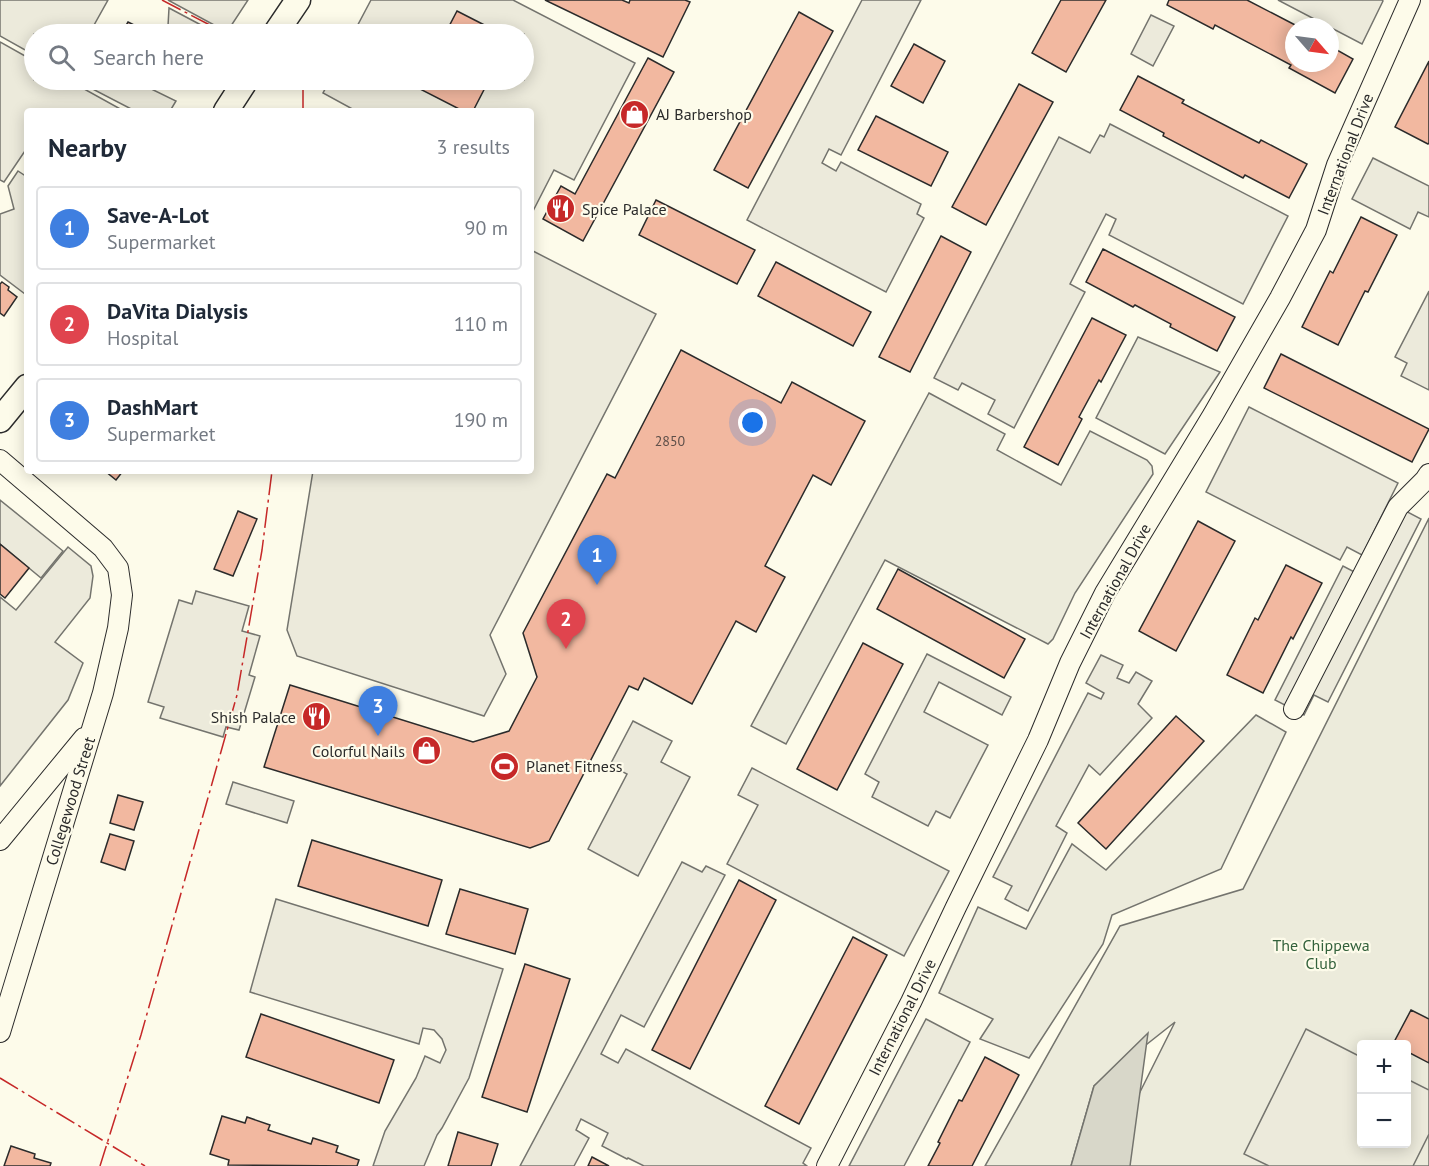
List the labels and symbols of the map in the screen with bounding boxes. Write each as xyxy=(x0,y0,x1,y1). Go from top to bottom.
north arrow xyxy=(1285,18,1339,72)
street label: International Drive xyxy=(1313,90,1377,218)
shop icon: AJ Barbershop xyxy=(619,98,651,130)
place label: AJ Barbershop xyxy=(656,104,752,124)
restaurant icon: Spice Palace xyxy=(545,193,577,225)
place label: Spice Palace xyxy=(582,199,667,219)
your location xyxy=(738,408,767,437)
house number: 2850 xyxy=(655,432,686,450)
street label: International Drive xyxy=(1075,520,1155,642)
pin: 1 xyxy=(578,536,616,585)
pin: 2 xyxy=(546,600,586,649)
pin: 3 xyxy=(358,686,398,736)
restaurant icon: Shish Palace xyxy=(301,701,333,733)
place label: Shish Palace xyxy=(211,707,296,727)
street label: Collegewood Street xyxy=(41,734,99,868)
shop icon: Colorful Nails xyxy=(410,735,442,767)
place label: Colorful Nails xyxy=(312,741,405,761)
sports icon: Planet Fitness xyxy=(489,750,521,782)
place label: Planet Fitness xyxy=(526,756,623,776)
park label: The Chippewa Club xyxy=(1272,935,1370,973)
street label: International Drive xyxy=(864,955,940,1079)

